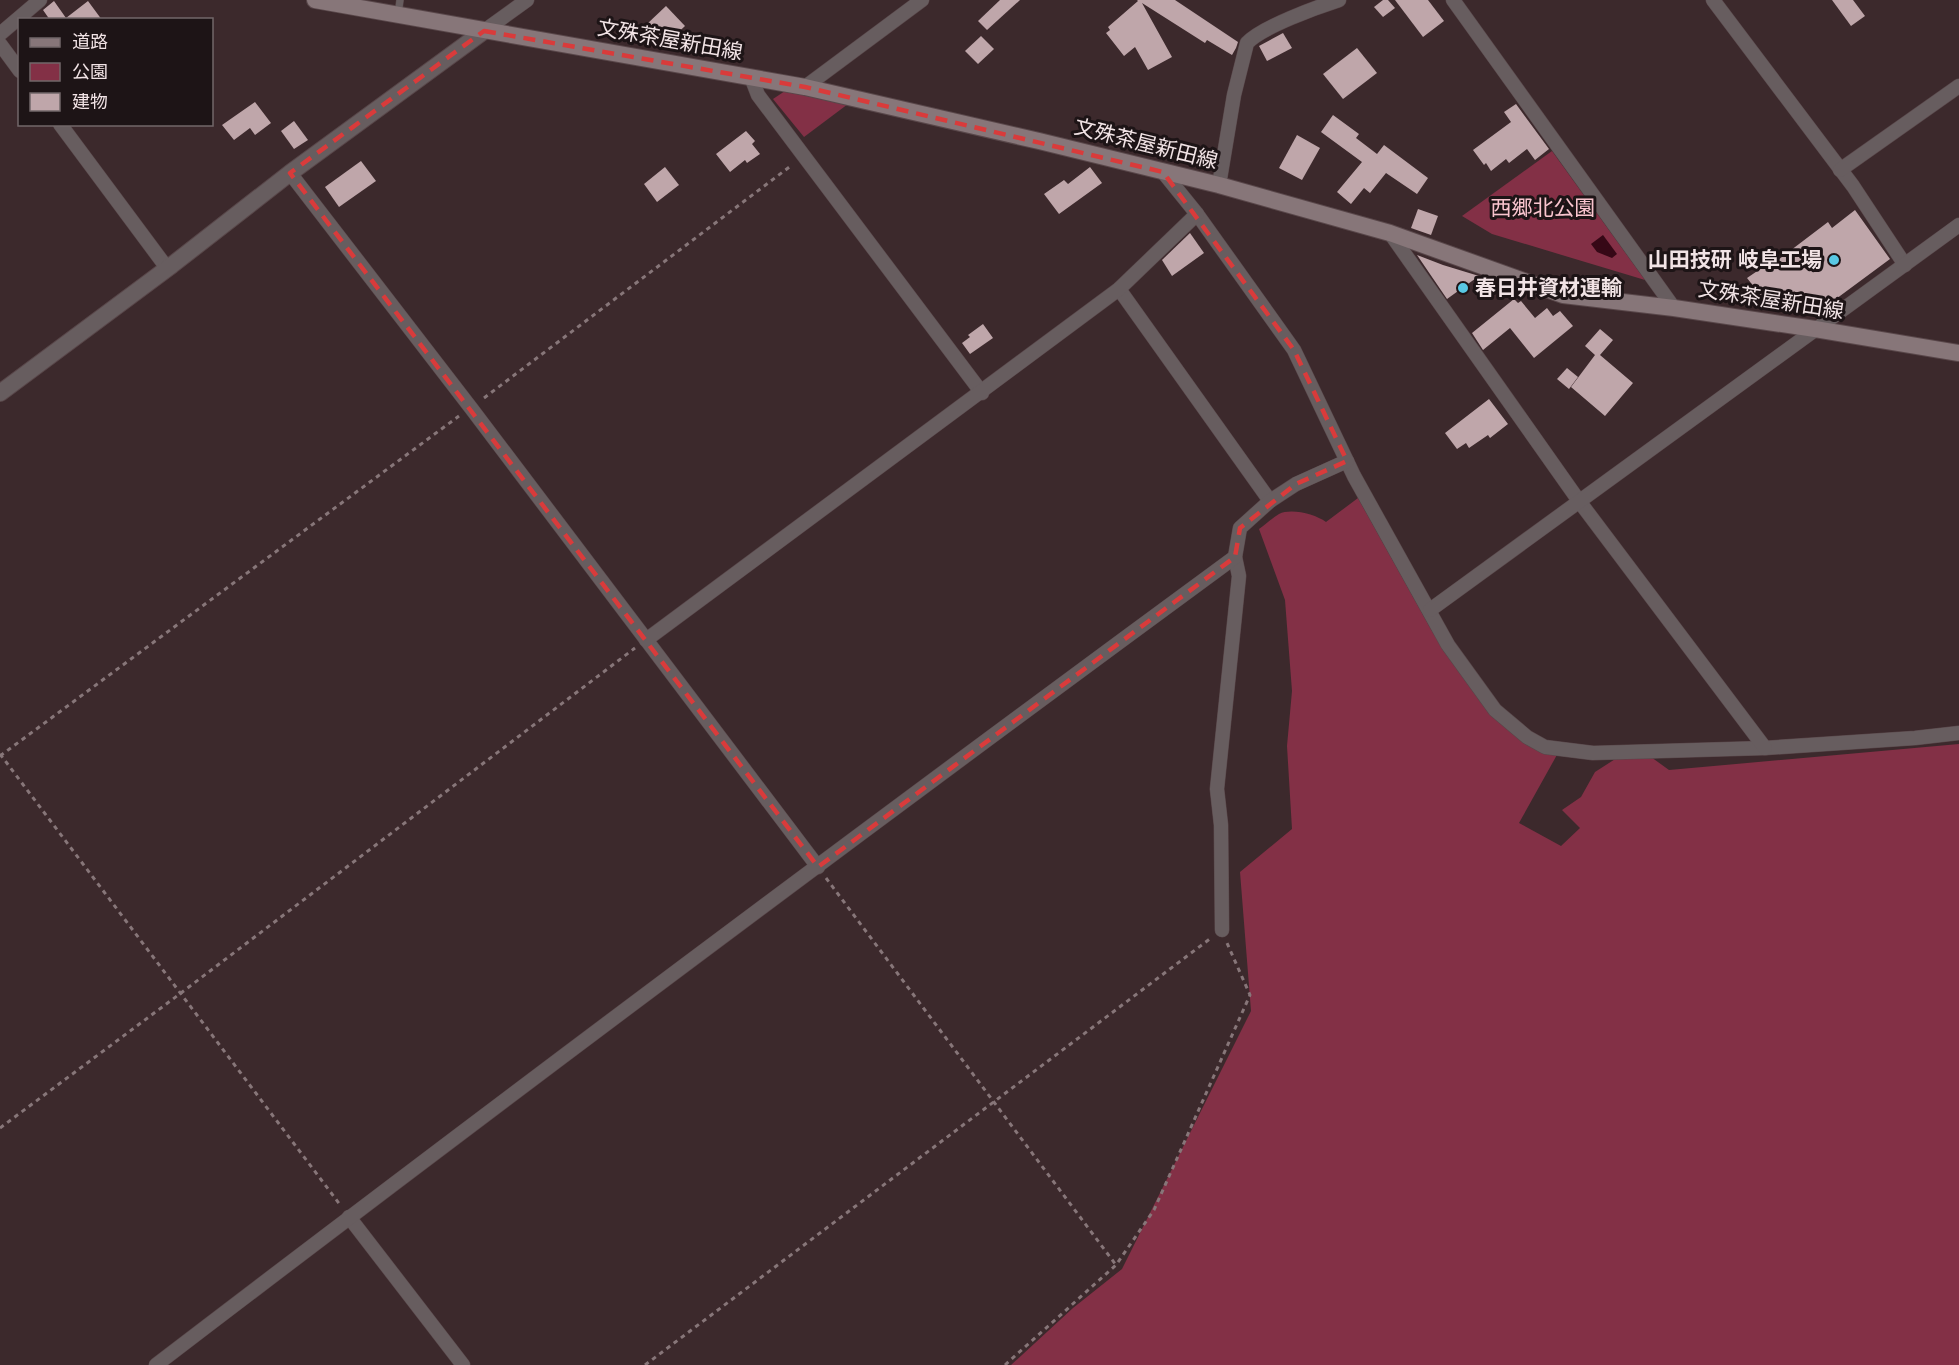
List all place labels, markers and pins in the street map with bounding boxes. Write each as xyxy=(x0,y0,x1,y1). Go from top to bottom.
place label: 山田技研 岐阜工場 xyxy=(1648,245,1822,275)
marker: 山田技研 岐阜工場 xyxy=(1827,253,1841,267)
place label: 春日井資材運輸 xyxy=(1475,273,1622,303)
marker: 春日井資材運輸 xyxy=(1456,281,1470,295)

